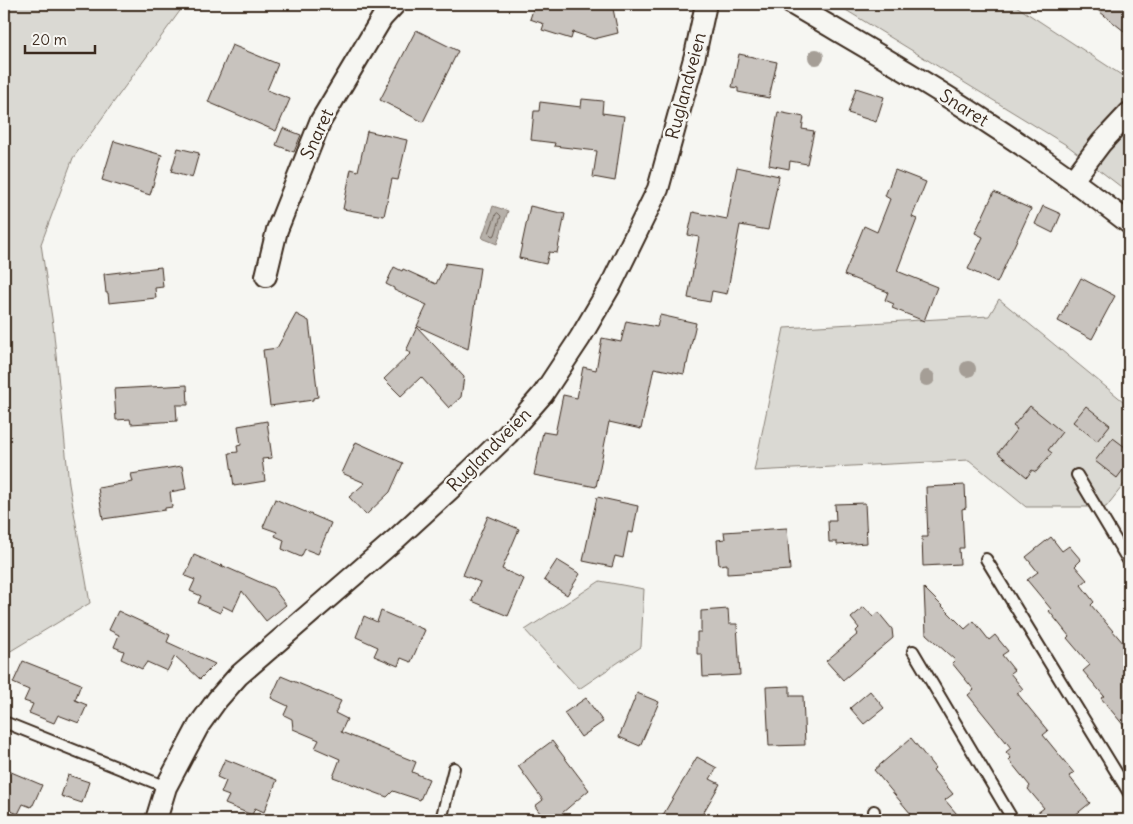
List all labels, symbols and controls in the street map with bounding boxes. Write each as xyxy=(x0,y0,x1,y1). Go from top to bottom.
scale bar xyxy=(25,22,95,54)
text: 20 m xyxy=(32,30,67,49)
street label: Ruglandveien xyxy=(660,30,711,142)
street label: Snaret xyxy=(936,84,993,131)
street label: Snaret xyxy=(295,105,338,163)
street label: Ruglandveien xyxy=(442,403,536,497)

